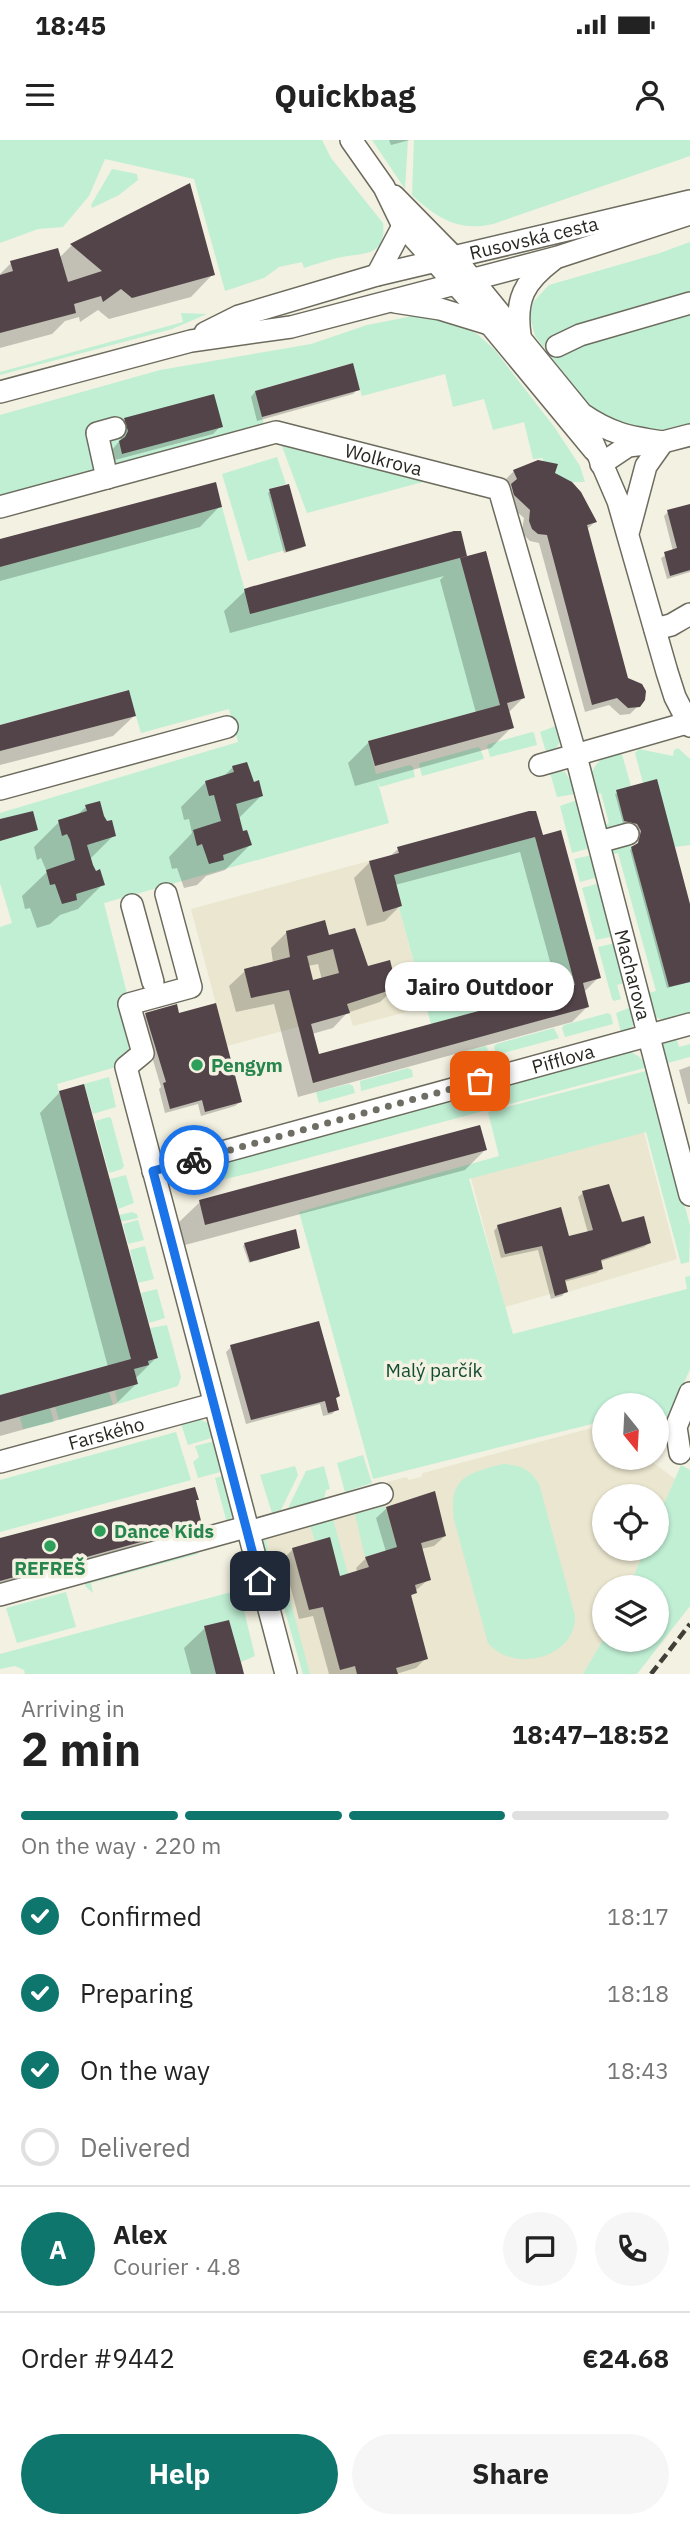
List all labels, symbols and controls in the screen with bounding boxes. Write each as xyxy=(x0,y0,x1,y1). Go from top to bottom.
text: 18:45 xyxy=(35,8,106,42)
text: Quickbag xyxy=(274,74,416,116)
icon: menu xyxy=(21,76,59,114)
icon: person xyxy=(631,76,669,114)
street label: Rusovská cesta xyxy=(467,211,601,265)
street label: Wolkrova xyxy=(342,438,425,481)
street label: Macharova xyxy=(610,927,656,1023)
callout: Jairo Outdoor xyxy=(386,962,574,1011)
text: Jairo Outdoor xyxy=(405,971,554,1001)
street label: Pifflova xyxy=(529,1039,597,1079)
pin xyxy=(450,1051,510,1111)
place label: Pengym xyxy=(211,1053,283,1077)
marker: Pengym xyxy=(189,1057,205,1073)
icon: bag xyxy=(461,1062,499,1100)
courier xyxy=(159,1125,229,1195)
icon: bike xyxy=(175,1141,213,1179)
park label: Malý parčík xyxy=(386,1358,482,1382)
north arrow xyxy=(592,1393,668,1470)
map controls xyxy=(592,1393,669,1652)
street label: Farského xyxy=(65,1411,147,1455)
button: locate xyxy=(592,1484,669,1561)
place label: Dance Kids xyxy=(114,1519,214,1543)
marker: Dance Kids xyxy=(92,1523,108,1539)
marker: REFREŠ xyxy=(42,1538,58,1554)
pin xyxy=(230,1551,290,1611)
place label: REFREŠ xyxy=(14,1556,86,1580)
icon: home xyxy=(241,1562,279,1600)
button: layers xyxy=(592,1575,669,1652)
text: Arriving in xyxy=(21,1693,125,1723)
text: 18:47–18:52 xyxy=(512,1717,669,1751)
text: 2 min xyxy=(21,1719,141,1779)
text: On the way · 220 m xyxy=(21,1830,221,1860)
icon: check xyxy=(21,1897,59,1935)
text: Confirmed xyxy=(80,1899,202,1933)
text: 18:17 xyxy=(607,1901,669,1931)
icon: check xyxy=(21,1974,59,2012)
text: Preparing xyxy=(80,1976,193,2010)
text: 18:18 xyxy=(607,1978,669,2008)
icon: check xyxy=(21,2051,59,2089)
text: On the way xyxy=(80,2053,210,2087)
text: 18:43 xyxy=(607,2055,669,2085)
text: Delivered xyxy=(80,2130,191,2164)
button: chat xyxy=(503,2212,577,2286)
button: phone xyxy=(595,2212,669,2286)
text: Alex xyxy=(113,2217,167,2251)
text: A xyxy=(49,2232,67,2266)
text: Courier · 4.8 xyxy=(113,2251,241,2281)
text: Order #9442 xyxy=(21,2341,175,2375)
text: €24.68 xyxy=(582,2341,669,2375)
button: Help xyxy=(21,2434,338,2514)
button: Share xyxy=(352,2434,669,2514)

